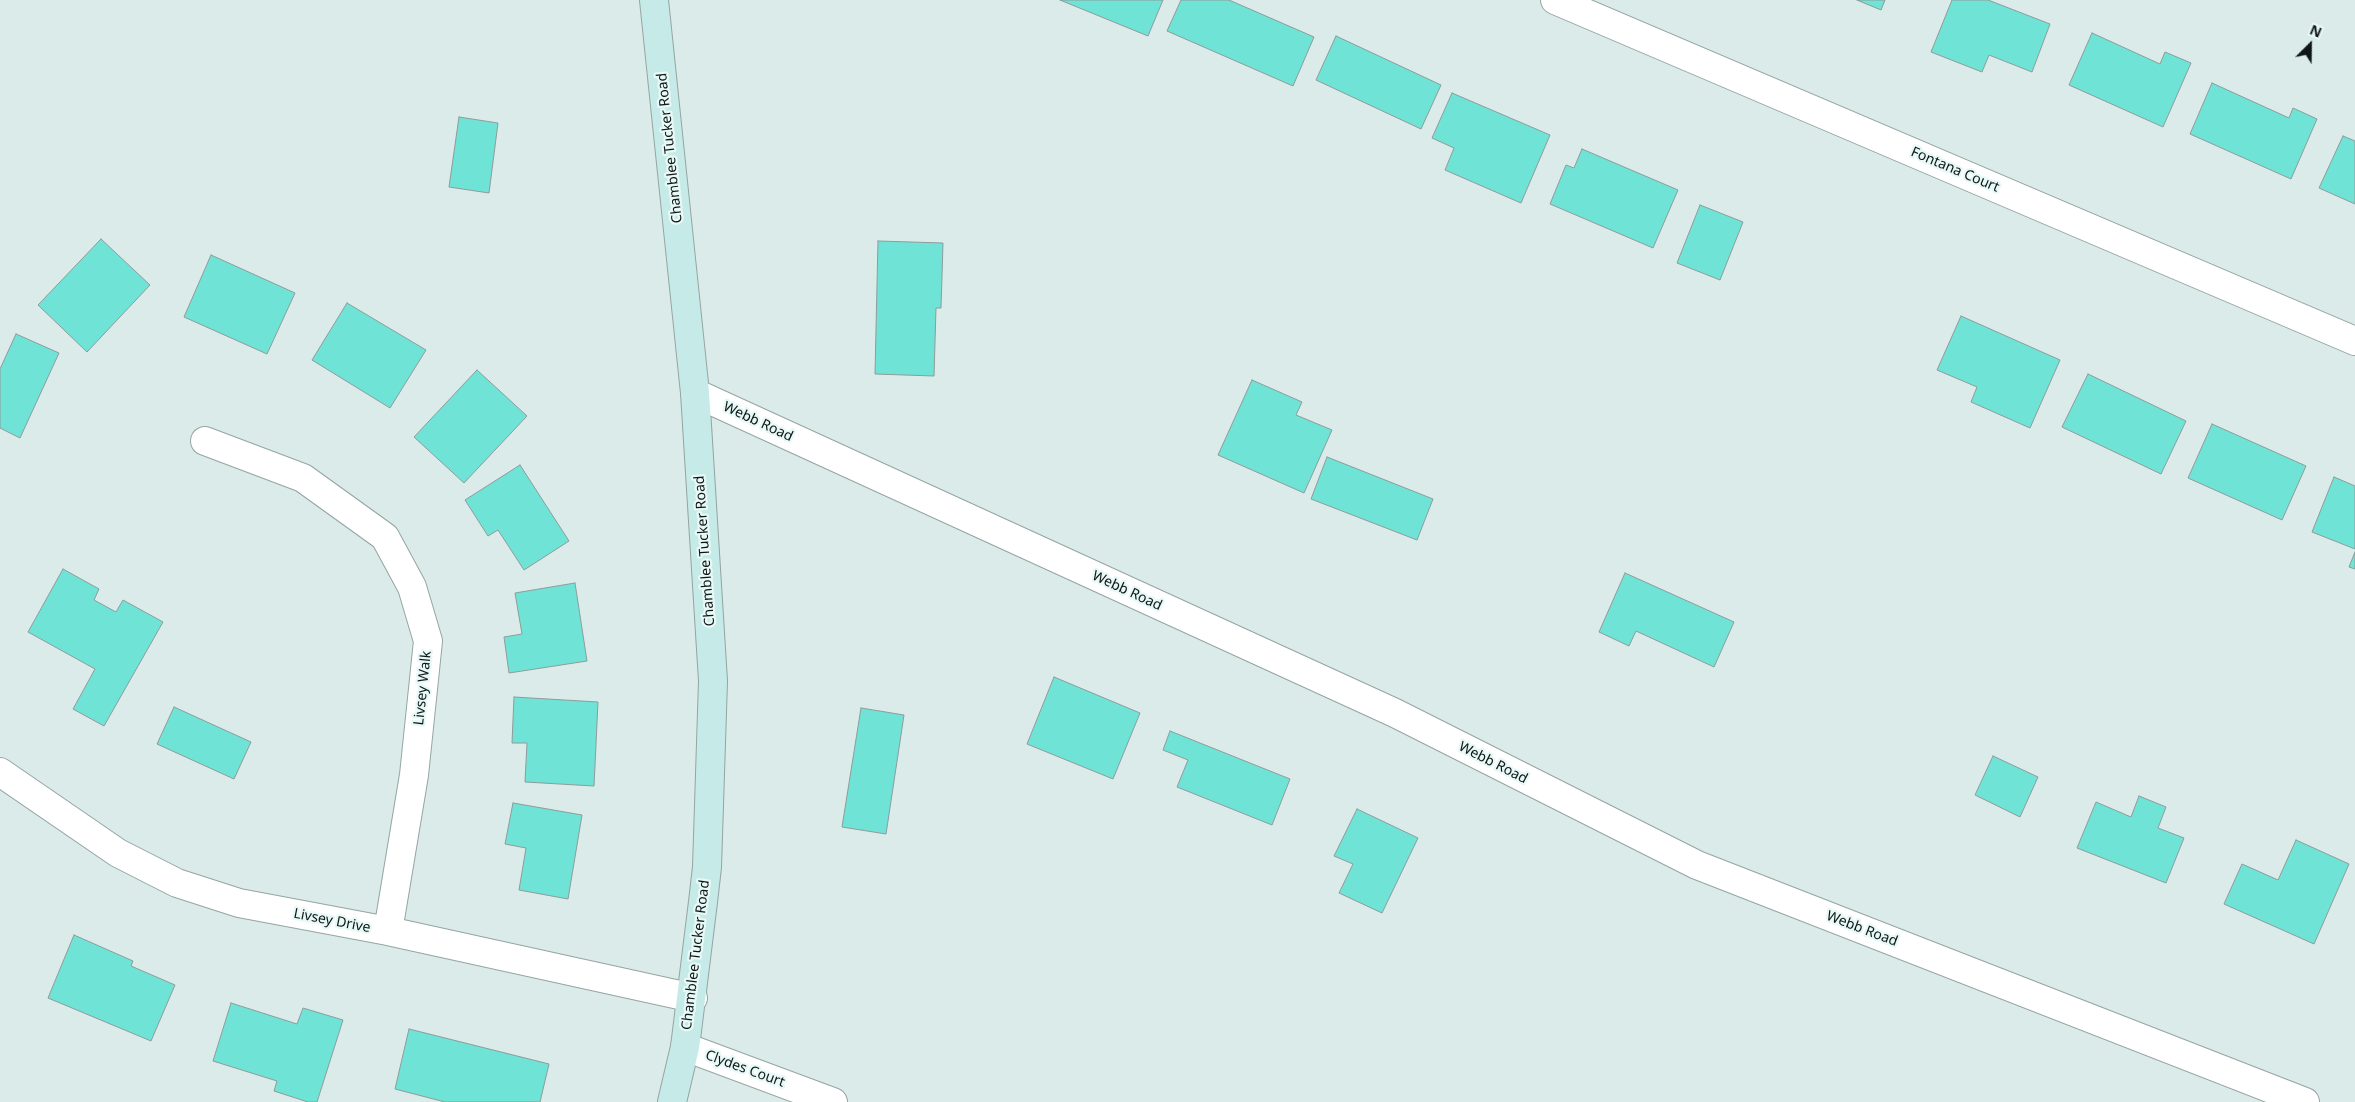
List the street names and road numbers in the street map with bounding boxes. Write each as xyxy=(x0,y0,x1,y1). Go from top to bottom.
street label: Chamblee Tucker Road xyxy=(654,72,686,224)
street label: Fontana Court xyxy=(1908,144,2002,196)
street label: Webb Road xyxy=(720,399,796,445)
street label: Chamblee Tucker Road xyxy=(691,475,719,627)
street label: Webb Road xyxy=(1089,568,1165,614)
street label: Livsey Walk xyxy=(411,650,435,726)
street label: Webb Road xyxy=(1456,738,1530,788)
street label: Chamblee Tucker Road xyxy=(678,879,714,1031)
street label: Livsey Drive xyxy=(292,905,372,937)
street label: Webb Road xyxy=(1824,908,1900,950)
street label: Clydes Court xyxy=(703,1047,787,1091)

